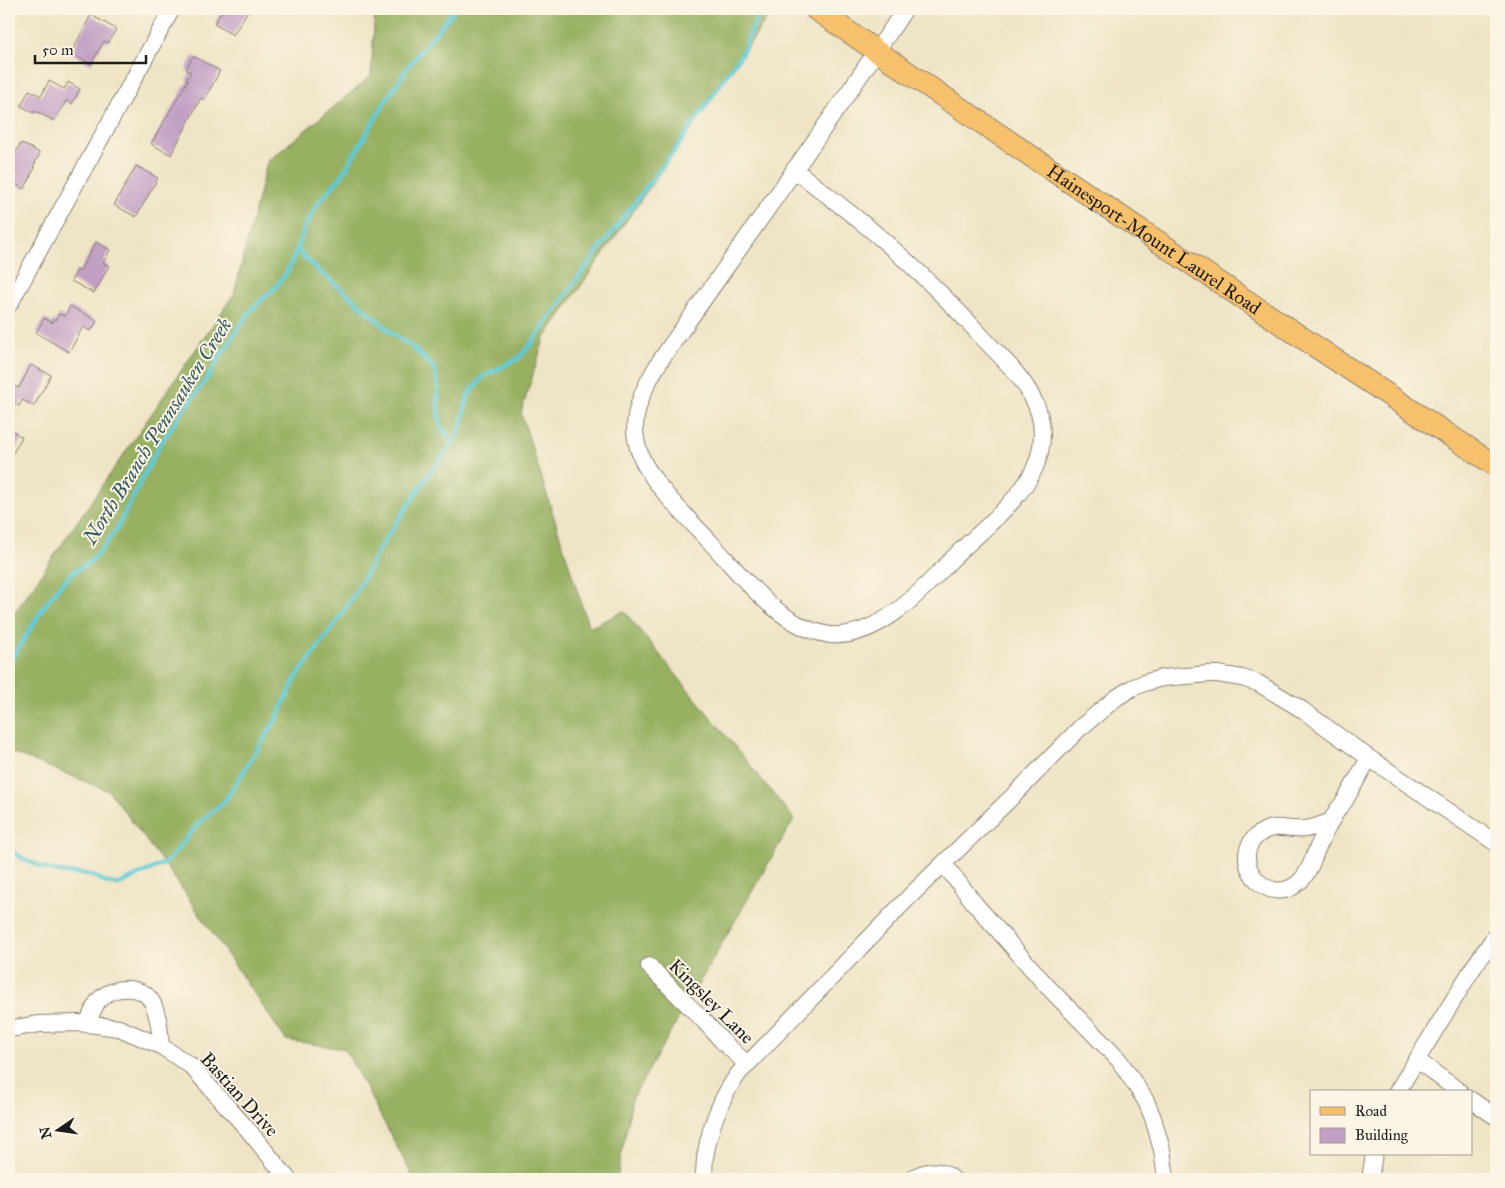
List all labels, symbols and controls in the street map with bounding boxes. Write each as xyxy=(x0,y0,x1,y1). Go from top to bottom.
scale bar xyxy=(35,32,146,64)
text: 50 m xyxy=(42,41,74,59)
street label: Hainesport-Mount Laurel Road xyxy=(1043,159,1266,320)
water label: North Branch Pennsauken Creek xyxy=(77,314,237,549)
street label: Kingsley Lane xyxy=(664,954,759,1049)
street label: Bastian Drive xyxy=(196,1047,284,1141)
legend xyxy=(1310,1090,1472,1156)
text: Road xyxy=(1355,1102,1387,1120)
north arrow xyxy=(32,1106,82,1156)
text: N xyxy=(36,1125,55,1141)
text: Building xyxy=(1355,1126,1409,1144)

